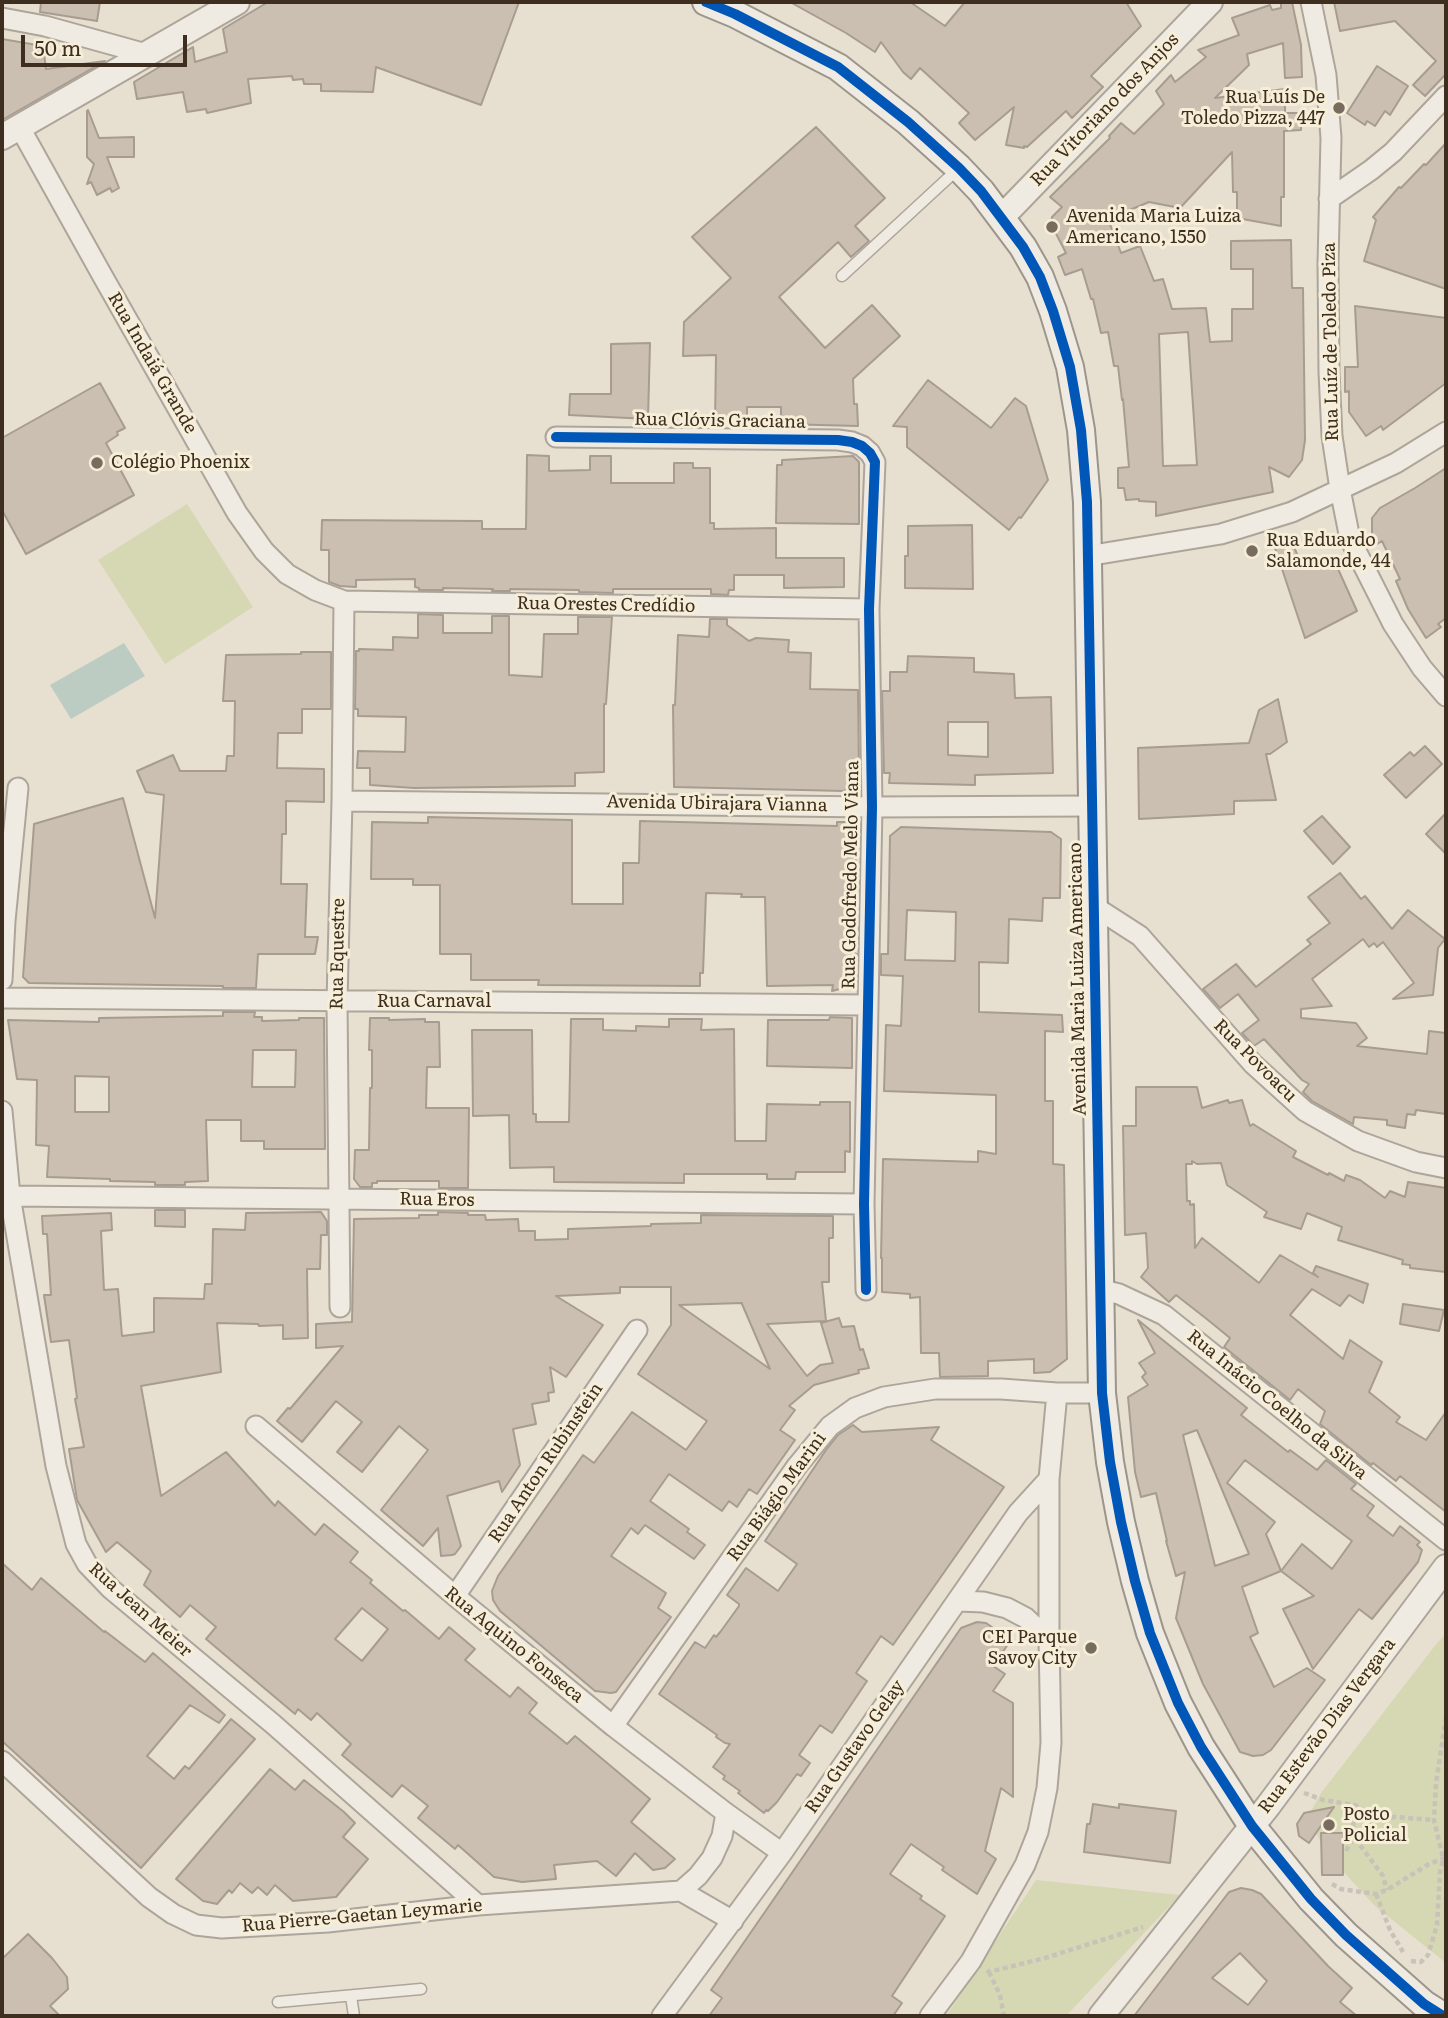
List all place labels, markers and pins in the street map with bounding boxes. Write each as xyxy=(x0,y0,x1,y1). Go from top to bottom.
place label: Rua Luís De Toledo Pizza, 447 xyxy=(1181,87,1325,130)
marker: Rua Luís De Toledo Pizza, 447 xyxy=(1331,100,1347,116)
place label: Avenida Maria Luiza Americano, 1550 xyxy=(1066,206,1241,248)
marker: Avenida Maria Luiza Americano, 1550 xyxy=(1044,219,1060,235)
place label: Colégio Phoenix xyxy=(111,452,250,474)
marker: Colégio Phoenix xyxy=(89,455,105,471)
place label: Rua Eduardo Salamonde, 44 xyxy=(1266,530,1391,572)
marker: Rua Eduardo Salamonde, 44 xyxy=(1244,543,1260,559)
place label: CEI Parque Savoy City xyxy=(982,1627,1077,1670)
marker: CEI Parque Savoy City xyxy=(1083,1640,1099,1656)
place label: Posto Policial xyxy=(1343,1804,1407,1846)
marker: Posto Policial xyxy=(1321,1817,1337,1833)

